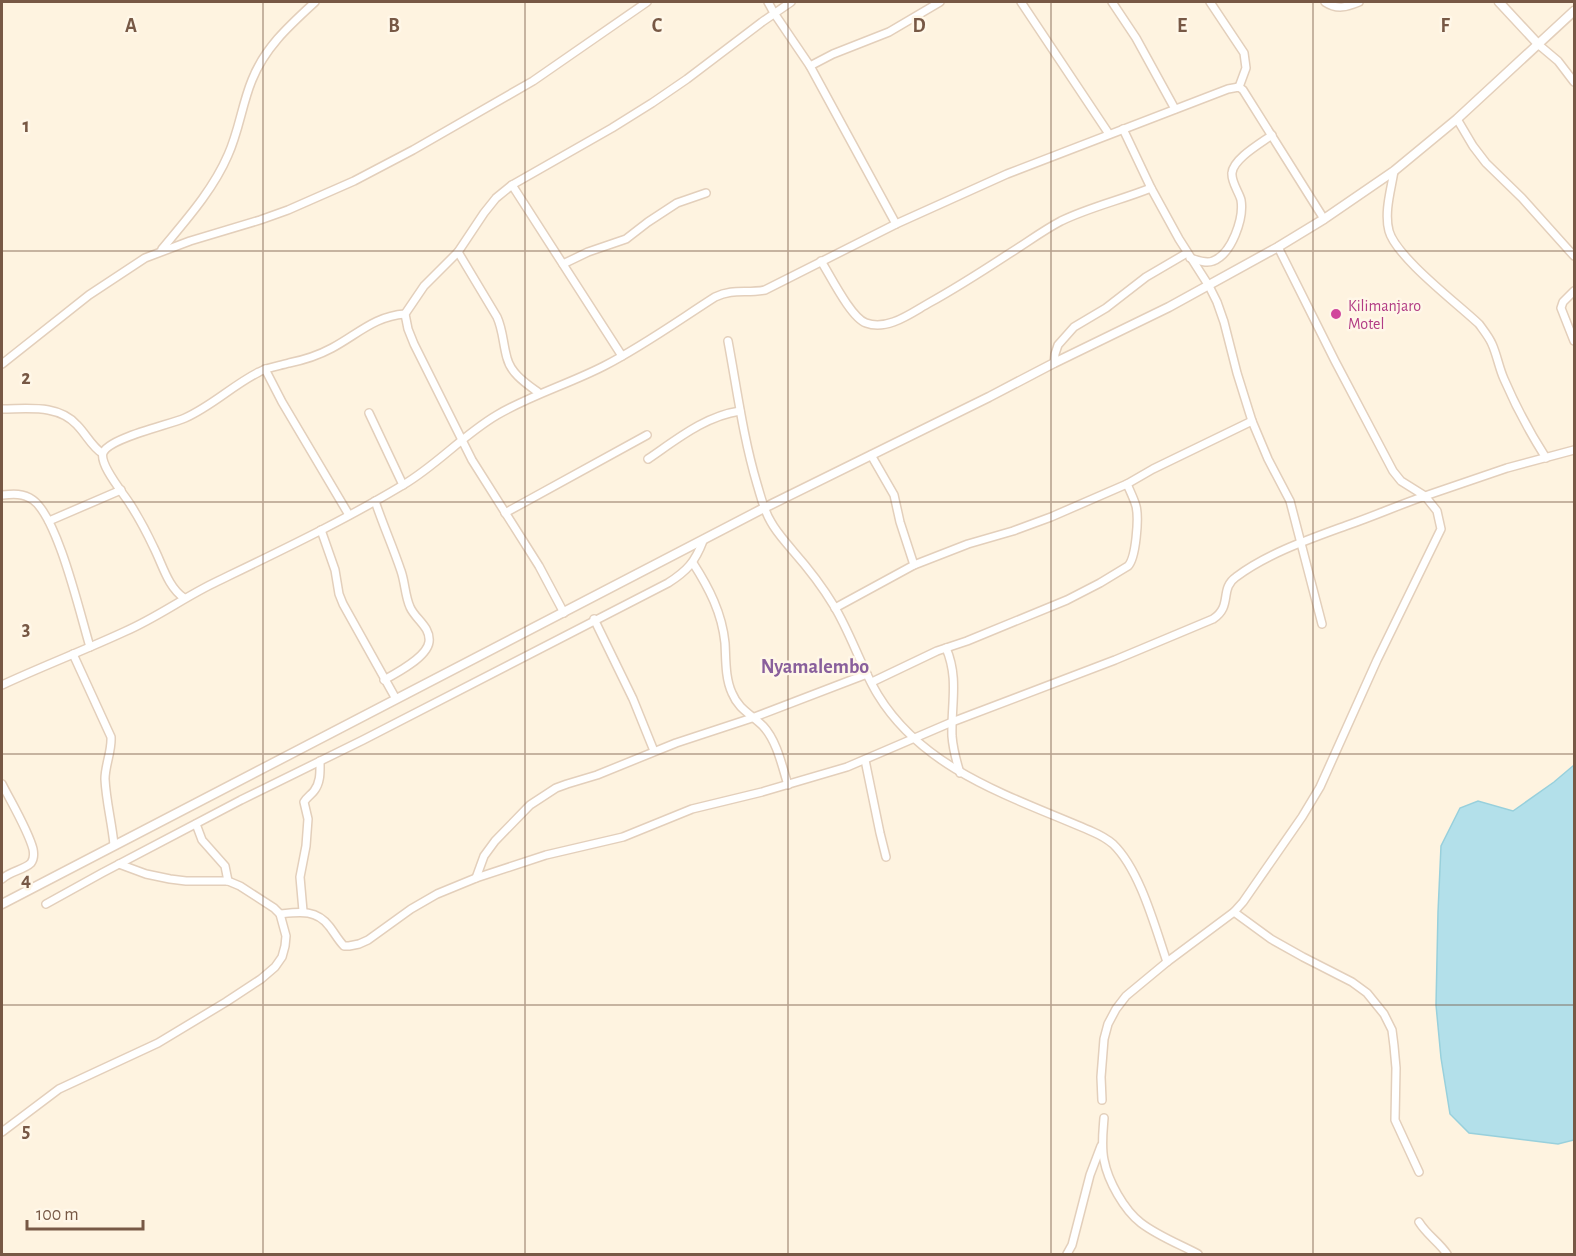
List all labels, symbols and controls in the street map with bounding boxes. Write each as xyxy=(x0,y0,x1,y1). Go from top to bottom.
text: A xyxy=(125,16,137,36)
text: B xyxy=(388,16,400,36)
text: C xyxy=(652,16,663,36)
text: D xyxy=(912,16,926,36)
text: E xyxy=(1177,16,1187,36)
text: F xyxy=(1440,16,1450,36)
text: 1 xyxy=(22,116,30,136)
place label: Kilimanjaro Motel xyxy=(1348,298,1421,332)
marker: Kilimanjaro Motel xyxy=(1329,307,1343,321)
text: 2 xyxy=(21,368,31,388)
text: 3 xyxy=(22,619,30,639)
district label: Nyamalembo xyxy=(761,657,869,677)
text: 4 xyxy=(21,870,31,890)
text: 5 xyxy=(22,1121,30,1141)
scale bar xyxy=(27,1193,142,1231)
text: 100 m xyxy=(36,1206,79,1224)

